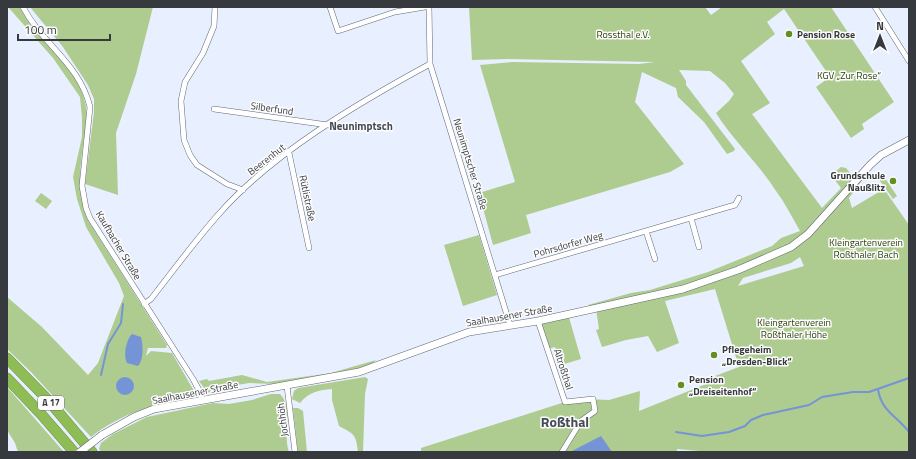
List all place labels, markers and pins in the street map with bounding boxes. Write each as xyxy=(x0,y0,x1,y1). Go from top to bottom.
place label: Pension Rose xyxy=(797,27,855,42)
marker: Pension Rose xyxy=(784,29,794,39)
place label: Grundschule Naußlitz xyxy=(831,168,885,195)
marker: Grundschule Naußlitz xyxy=(888,176,898,186)
place label: Pflegeheim „Dresden-Blick“ xyxy=(721,342,792,369)
marker: Pflegeheim „Dresden-Blick“ xyxy=(709,350,719,360)
place label: Pension „Dreiseitenhof“ xyxy=(688,372,757,399)
marker: Pension „Dreiseitenhof“ xyxy=(676,380,686,390)

